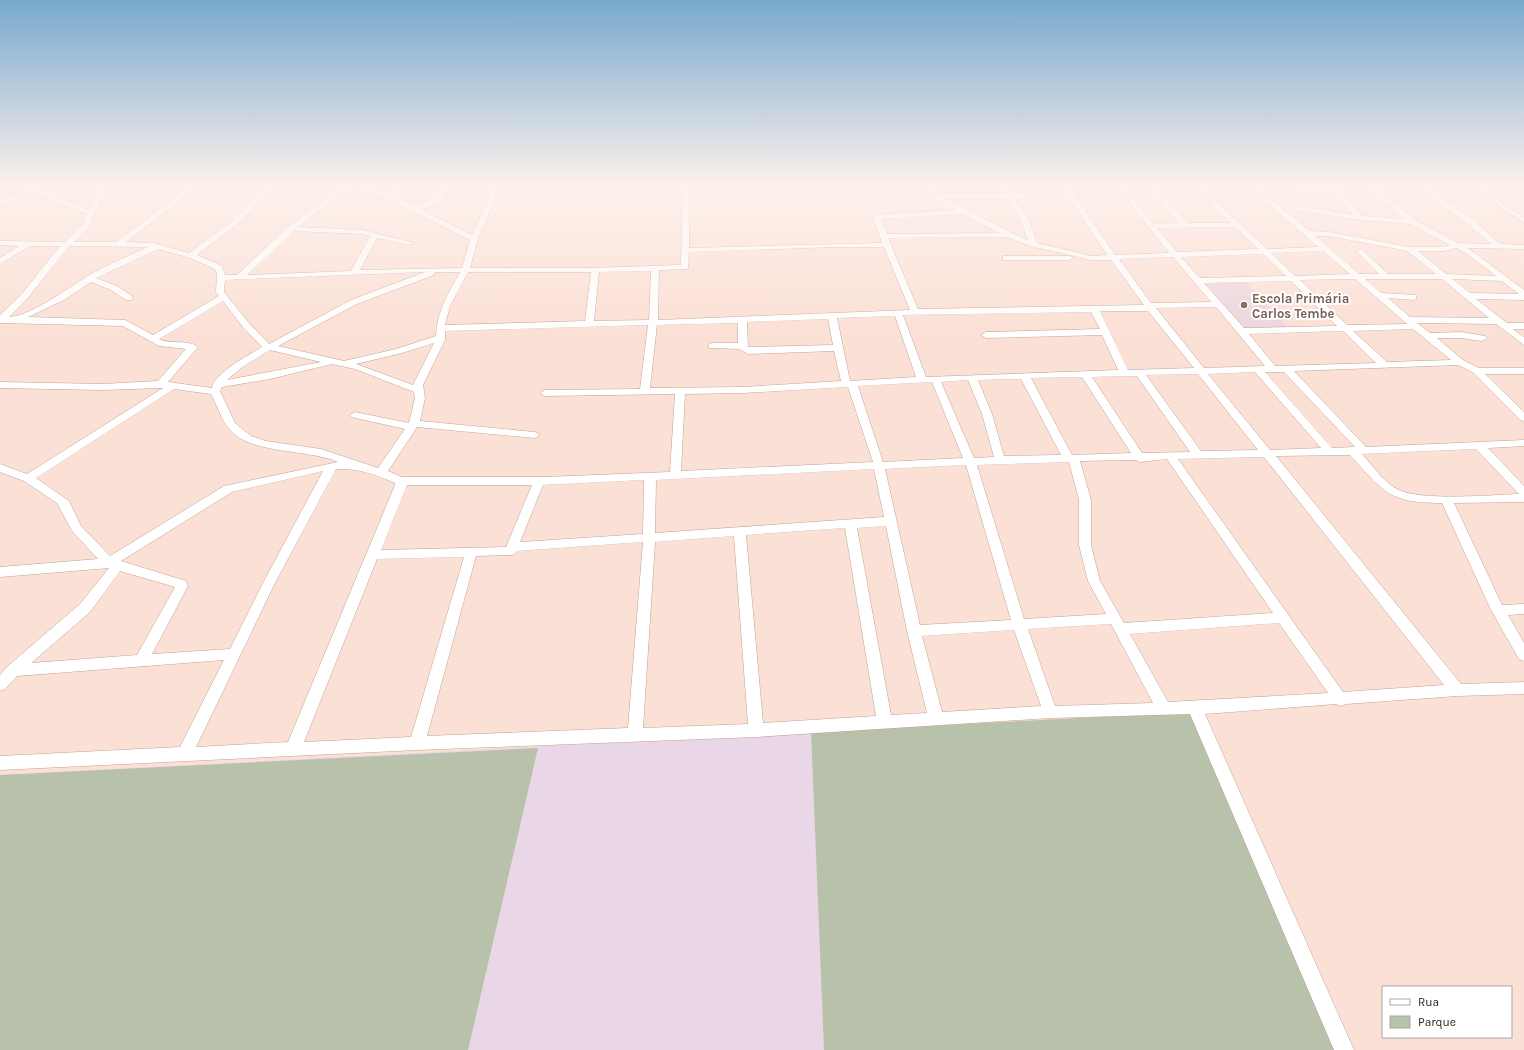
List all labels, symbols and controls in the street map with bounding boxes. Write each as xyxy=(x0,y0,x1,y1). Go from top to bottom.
place label: Escola Primária Carlos Tembe xyxy=(1252,291,1349,321)
marker: Escola Primária Carlos Tembe xyxy=(1239,300,1249,310)
legend xyxy=(1382,986,1512,1038)
text: Rua xyxy=(1418,995,1439,1009)
text: Parque xyxy=(1418,1015,1456,1029)

